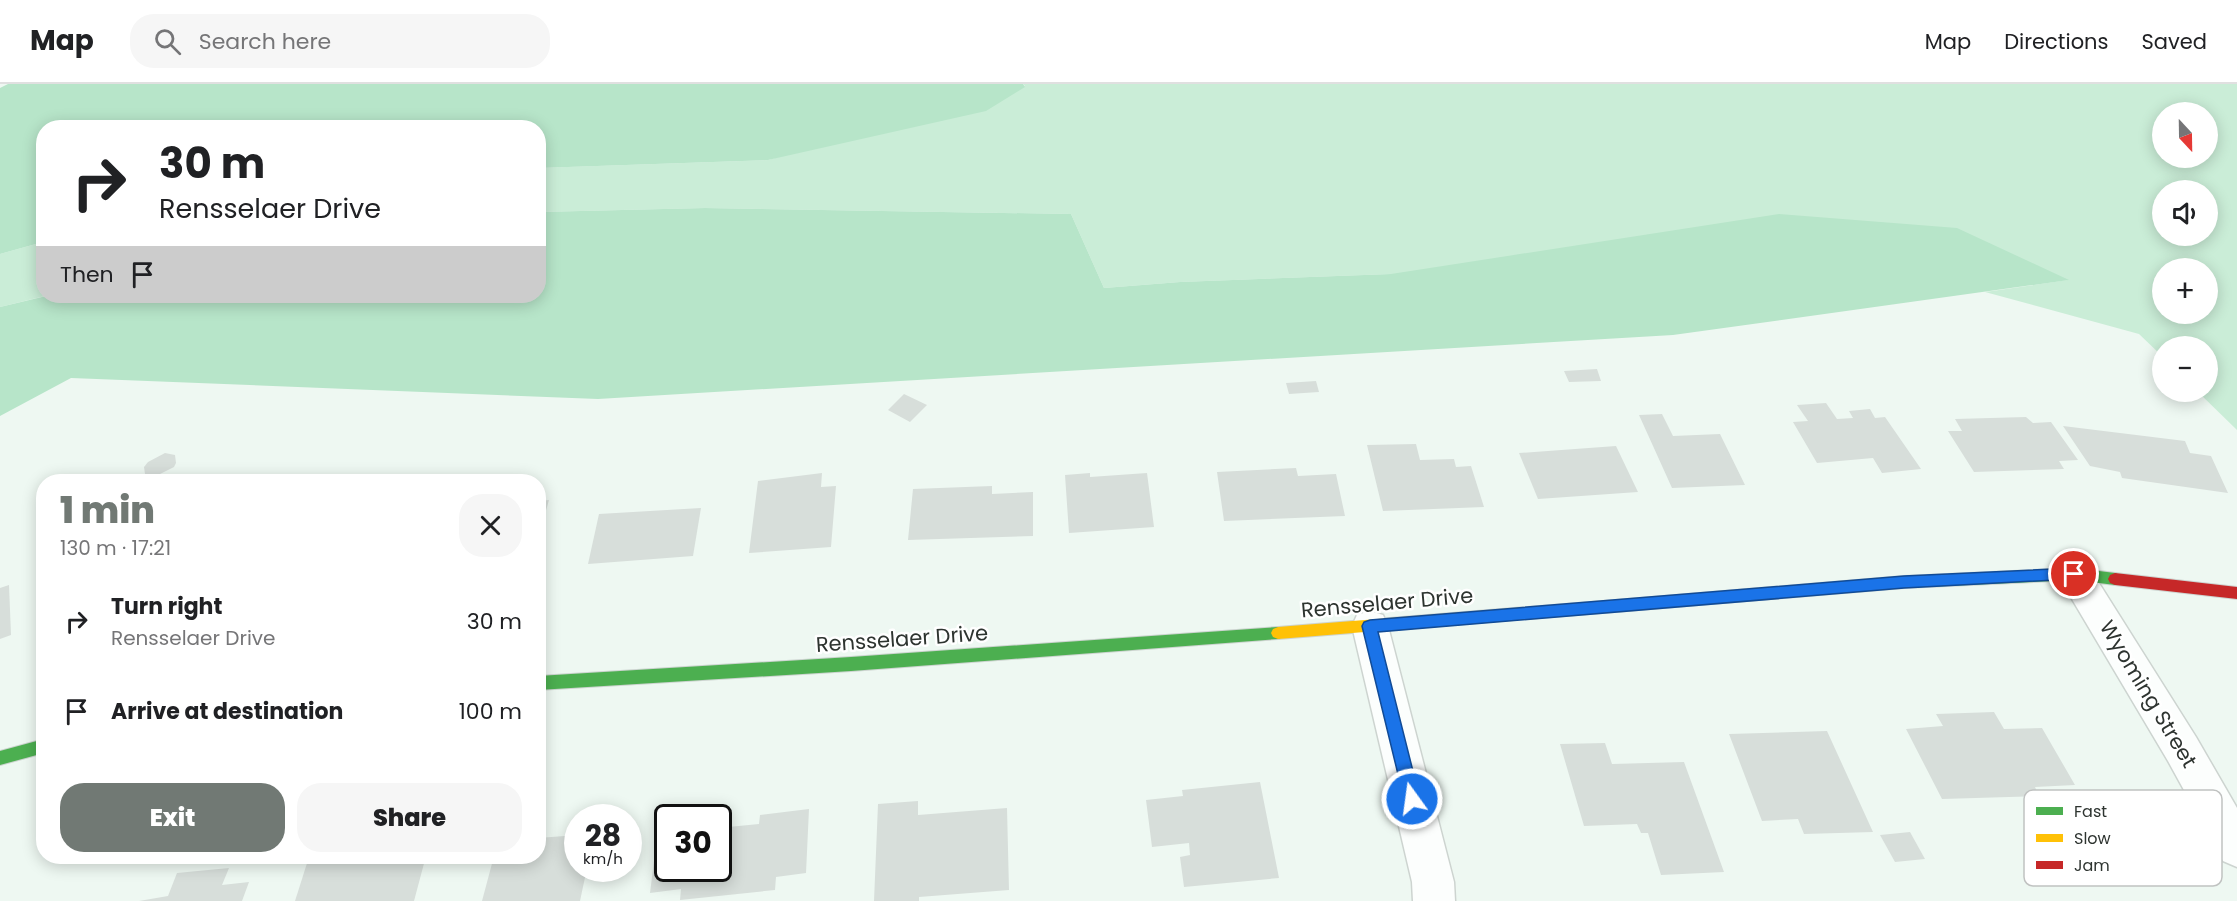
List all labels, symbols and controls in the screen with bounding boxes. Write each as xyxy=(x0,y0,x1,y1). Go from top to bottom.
search box xyxy=(130,14,550,68)
text: Map xyxy=(30,21,94,60)
icon: search xyxy=(151,25,184,58)
text: Search here xyxy=(199,26,331,57)
text: Map xyxy=(1925,27,1971,56)
text: Directions xyxy=(2004,27,2108,56)
text: Saved xyxy=(2141,27,2207,56)
north arrow xyxy=(2152,102,2218,168)
map controls xyxy=(2152,102,2218,402)
text: 30 m xyxy=(159,134,265,193)
icon: right xyxy=(60,144,138,222)
button: sound xyxy=(2152,180,2218,246)
text: Rensselaer Drive xyxy=(159,190,381,227)
icon: arrive xyxy=(126,258,159,291)
button: + xyxy=(2152,258,2218,324)
text: Then xyxy=(60,259,114,290)
button: − xyxy=(2152,336,2218,402)
text: 1 min xyxy=(60,485,155,536)
button: close xyxy=(459,494,522,557)
text: 130 m · 17:21 xyxy=(60,534,171,562)
pin xyxy=(2048,548,2099,599)
icon: arrive xyxy=(2057,557,2090,590)
street label: Rensselaer Drive xyxy=(1300,581,1474,624)
text: Turn right xyxy=(111,591,222,622)
icon: right xyxy=(60,605,93,638)
text: 30 m xyxy=(467,606,522,637)
street label: Wyoming Street xyxy=(2093,615,2204,773)
street label: Rensselaer Drive xyxy=(815,618,989,659)
text: Rensselaer Drive xyxy=(111,624,275,652)
icon: arrive xyxy=(60,695,93,728)
text: Arrive at destination xyxy=(111,696,343,727)
text: 100 m xyxy=(459,696,522,727)
position arrow xyxy=(1380,767,1444,831)
button: Exit xyxy=(60,783,285,852)
button: Share xyxy=(297,783,522,852)
legend xyxy=(2024,790,2222,886)
text: Fast xyxy=(2074,800,2107,823)
speed limit sign: 30 xyxy=(654,804,732,882)
text: 28 xyxy=(585,814,621,857)
text: Slow xyxy=(2074,827,2111,850)
text: km/h xyxy=(583,848,623,869)
text: Jam xyxy=(2074,854,2110,877)

